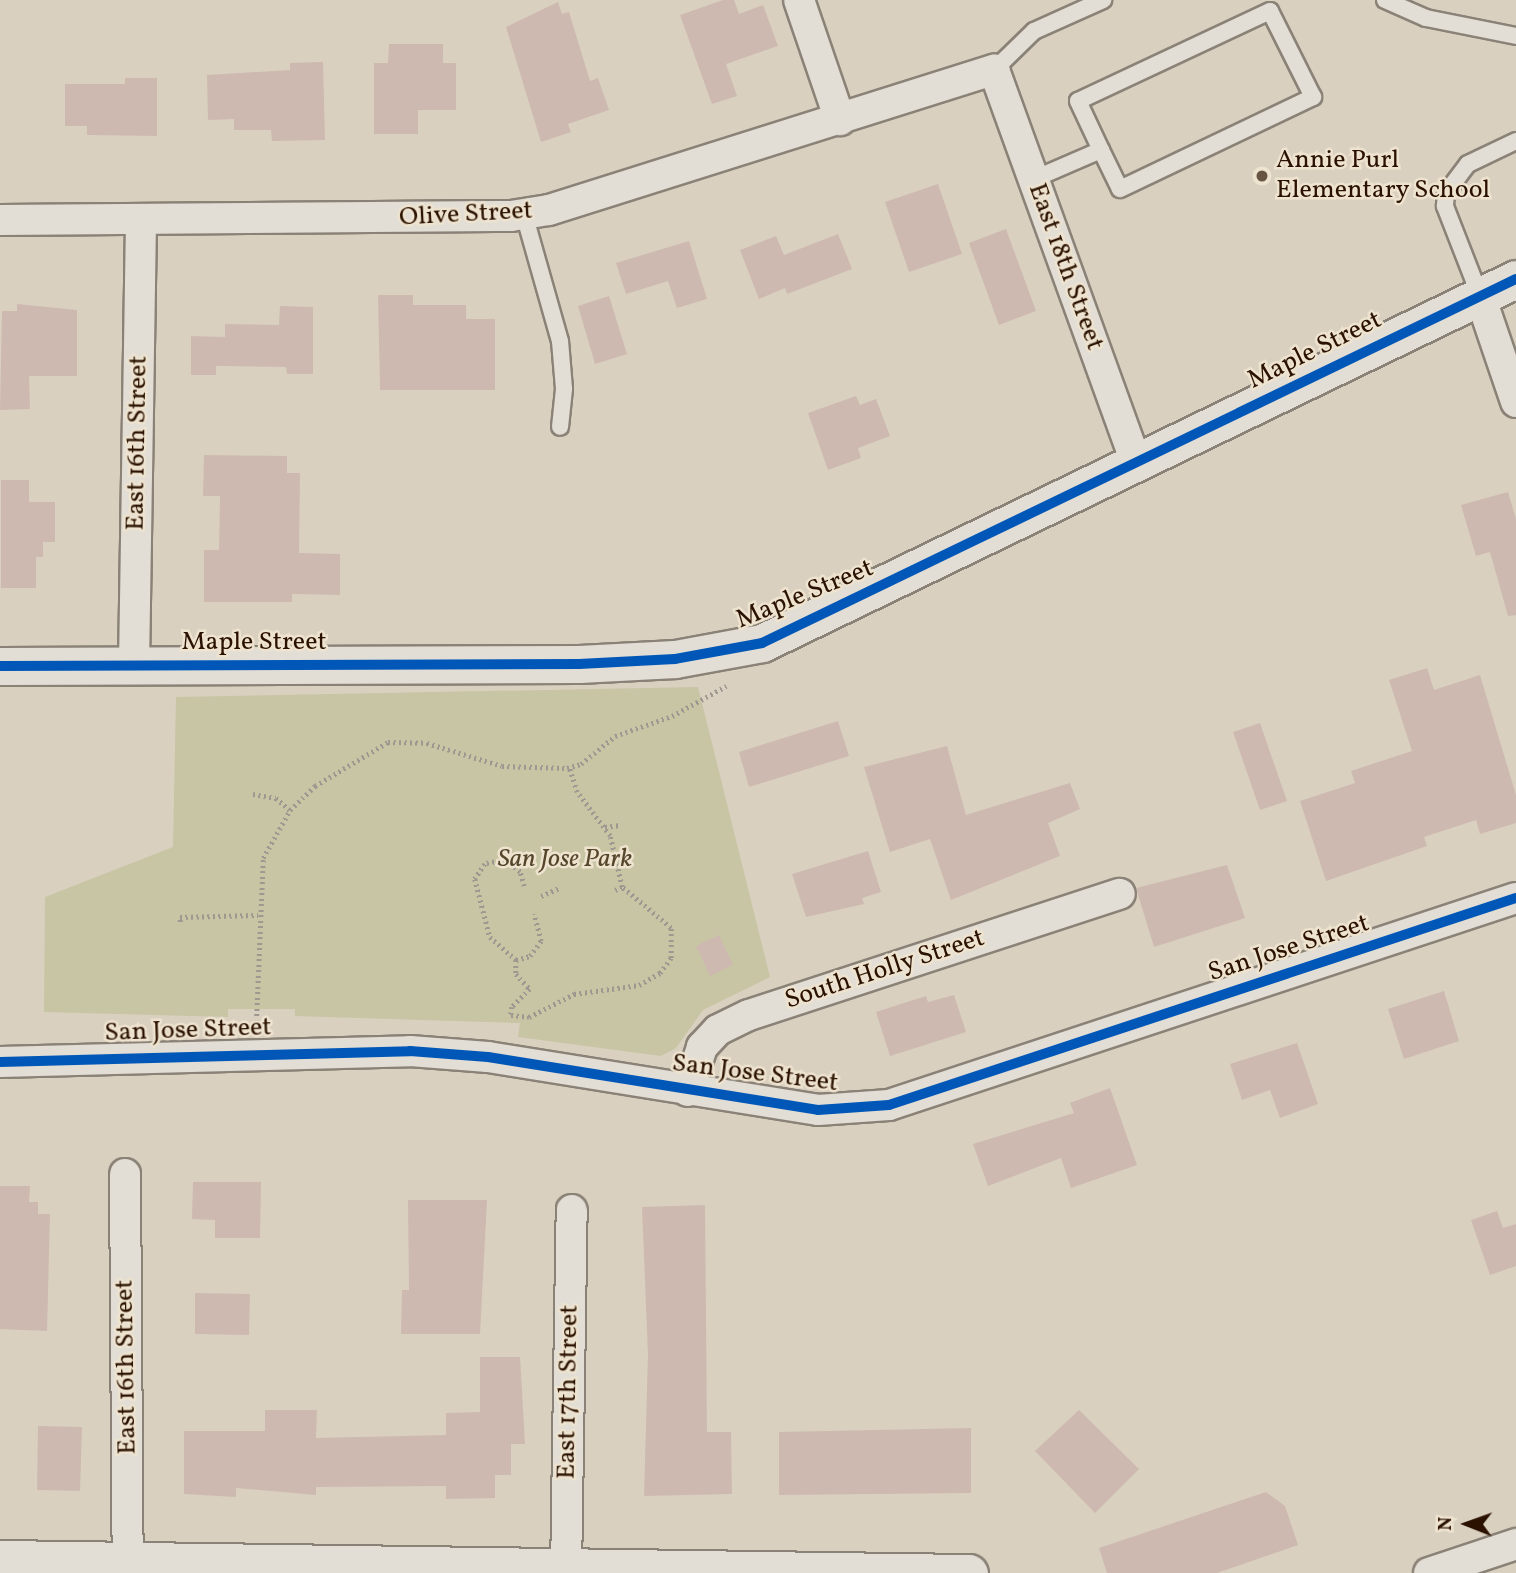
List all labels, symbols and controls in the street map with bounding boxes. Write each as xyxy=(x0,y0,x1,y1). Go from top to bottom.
place label: Annie Purl Elementary School xyxy=(1276,145,1491,206)
marker: Annie Purl Elementary School xyxy=(1254,168,1270,184)
street label: East 18th Street xyxy=(1020,179,1110,355)
street label: Olive Street xyxy=(398,196,534,234)
street label: Maple Street xyxy=(1243,305,1387,397)
street label: East 16th Street xyxy=(121,355,155,531)
street label: Maple Street xyxy=(732,553,878,637)
street label: Maple Street xyxy=(181,627,327,659)
park label: San Jose Park xyxy=(498,844,632,876)
street label: San Jose Street xyxy=(1205,908,1373,990)
street label: South Holly Street xyxy=(781,923,989,1017)
street label: San Jose Street xyxy=(104,1012,272,1050)
street label: San Jose Street xyxy=(670,1048,840,1100)
street label: East 16th Street xyxy=(110,1279,144,1455)
street label: East 17th Street xyxy=(552,1304,586,1480)
north arrow xyxy=(1432,1489,1502,1559)
text: N xyxy=(1433,1517,1459,1531)

